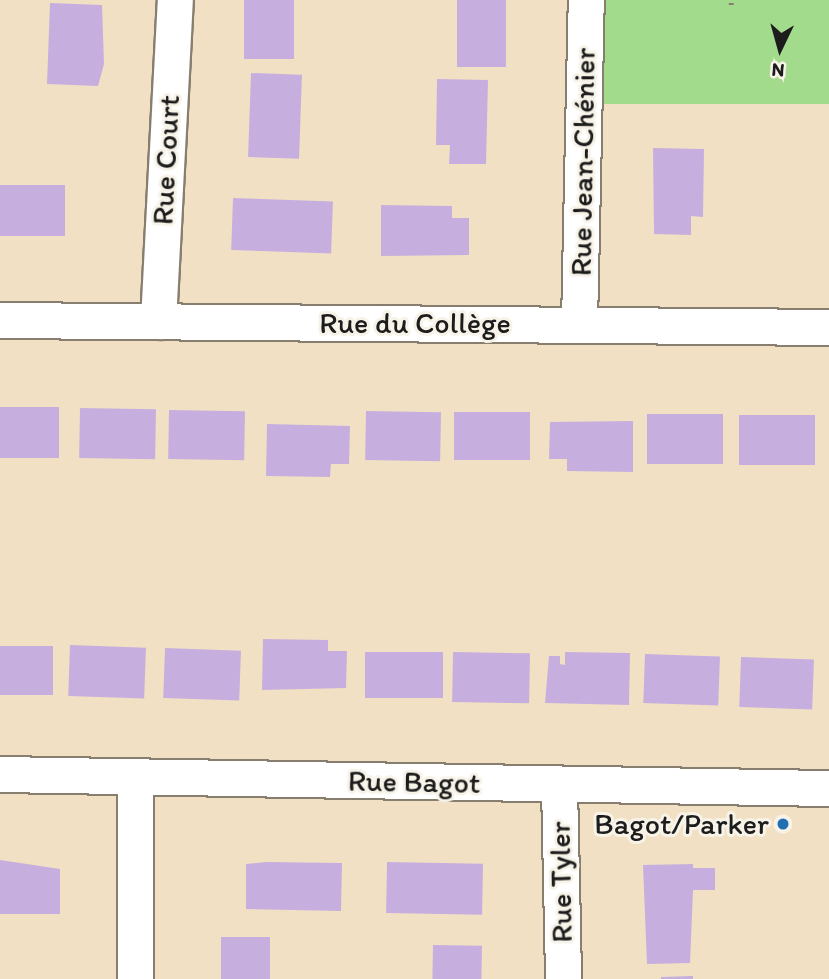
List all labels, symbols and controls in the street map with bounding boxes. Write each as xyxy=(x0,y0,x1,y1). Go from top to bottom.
north arrow xyxy=(745,14,815,84)
street label: Rue Jean-Chénier xyxy=(563,48,603,276)
text: N xyxy=(771,58,786,82)
street label: Rue Court xyxy=(145,94,187,226)
street label: Rue du Collège xyxy=(319,305,511,341)
street label: Rue Bagot xyxy=(347,763,481,801)
place label: Bagot/Parker xyxy=(594,806,769,842)
marker: Bagot/Parker xyxy=(775,816,791,832)
street label: Rue Tyler xyxy=(542,823,580,941)

